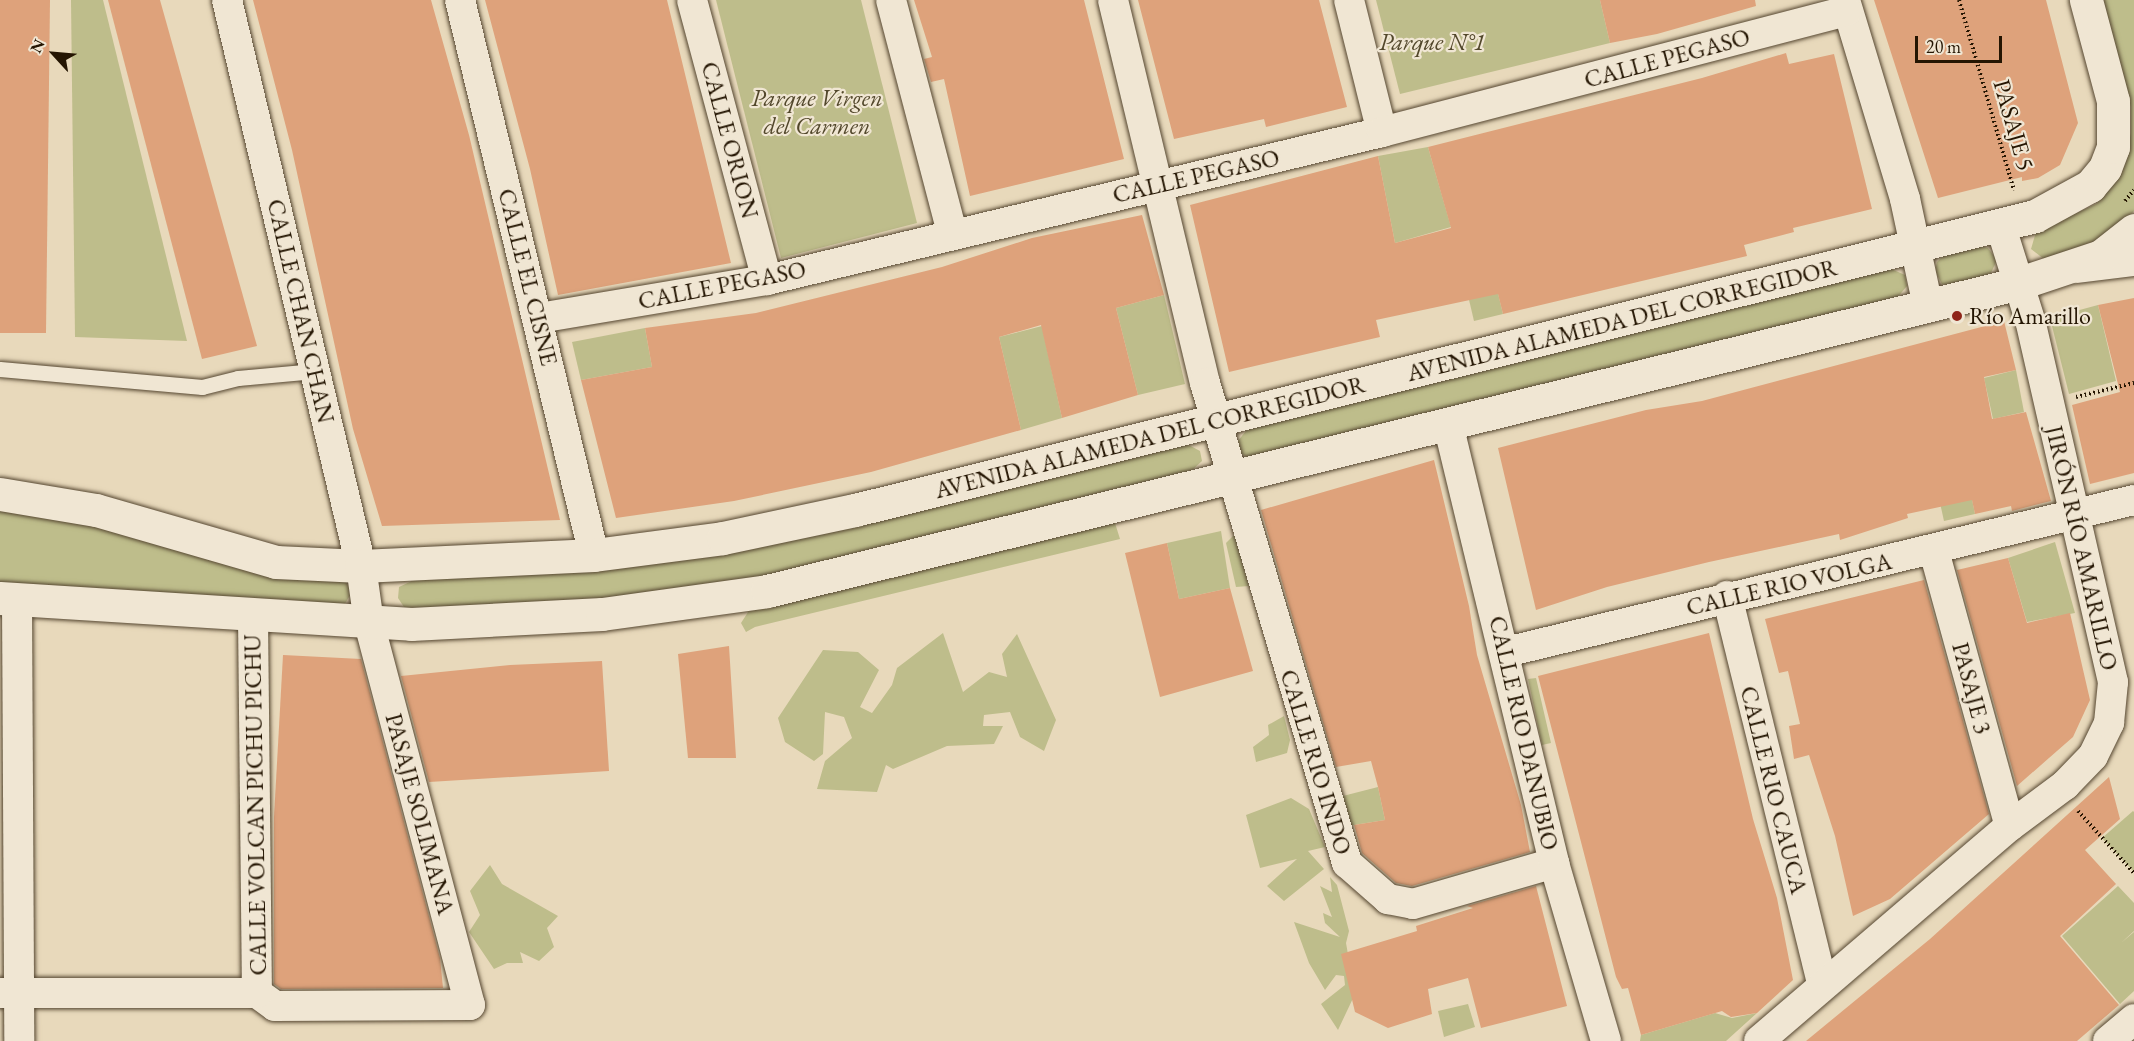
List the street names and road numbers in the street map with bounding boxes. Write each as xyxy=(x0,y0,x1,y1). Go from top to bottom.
street label: CALLE PEGASO xyxy=(1581,22,1753,94)
street label: CALLE ORION xyxy=(695,59,765,221)
street label: PASAJE 5 xyxy=(1987,76,2041,174)
street label: CALLE PEGASO xyxy=(1110,143,1282,209)
street label: CALLE EL CISNE xyxy=(492,186,564,368)
street label: CALLE CHAN CHAN xyxy=(261,196,341,426)
street label: AVENIDA ALAMEDA DEL CORREGIDOR xyxy=(1404,252,1840,388)
street label: CALLE PEGASO xyxy=(636,255,808,315)
street label: AVENIDA ALAMEDA DEL CORREGIDOR xyxy=(932,369,1368,505)
street label: JIRÓN RÍO AMARILLO xyxy=(2040,423,2124,673)
street label: CALLE RIO VOLGA xyxy=(1683,546,1895,622)
street label: CALLE RIO DANUBIO xyxy=(1483,613,1565,853)
street label: CALLE VOLCAN PICHU PICHU xyxy=(238,634,272,976)
street label: PASAJE 3 xyxy=(1946,639,1998,737)
street label: CALLE RIO INDO xyxy=(1274,666,1358,858)
street label: CALLE RIO CAUCA xyxy=(1734,683,1814,897)
street label: PASAJE SOLIMANA xyxy=(379,710,461,918)

